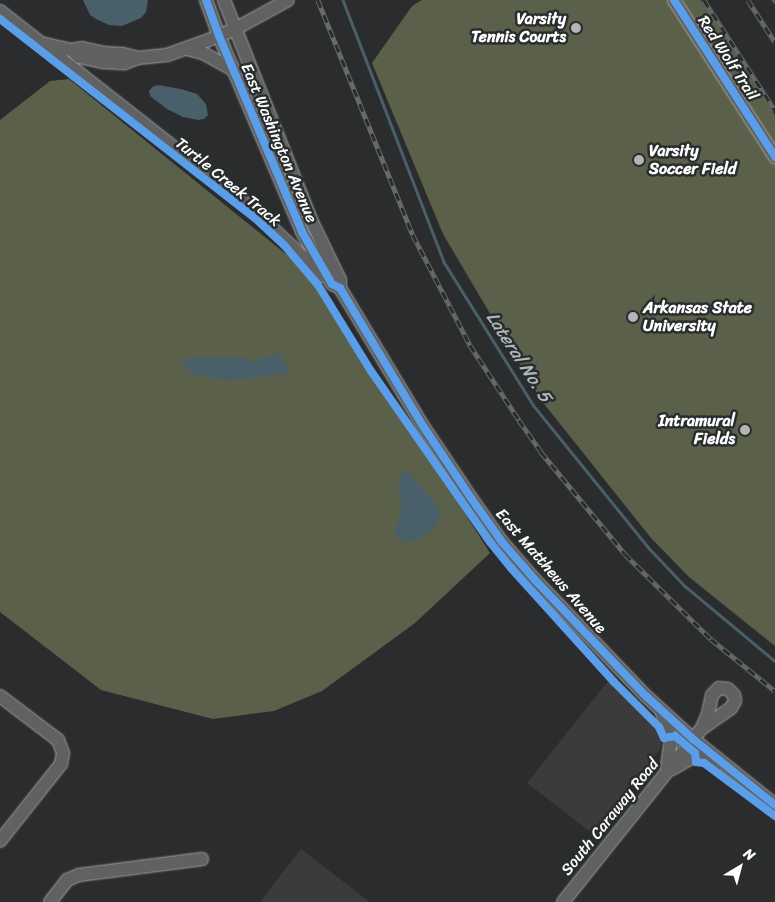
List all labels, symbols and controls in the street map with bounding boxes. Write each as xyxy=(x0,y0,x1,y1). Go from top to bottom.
place label: Varsity Tennis Courts xyxy=(471,9,566,47)
street label: Red Wolf Trail xyxy=(693,12,763,104)
marker: Varsity Tennis Courts xyxy=(570,22,582,34)
street label: East Washington Avenue xyxy=(237,60,321,226)
street label: Turtle Creek Track xyxy=(171,133,285,231)
place label: Varsity Soccer Field xyxy=(649,141,736,179)
marker: Varsity Soccer Field xyxy=(633,154,645,166)
place label: Arkansas State University xyxy=(643,298,752,336)
water label: Lateral No. 5 xyxy=(482,308,556,406)
marker: Arkansas State University xyxy=(627,311,639,323)
place label: Intramural Fields xyxy=(658,411,735,449)
marker: Intramural Fields xyxy=(739,424,751,436)
street label: East Matthews Avenue xyxy=(492,505,610,637)
street label: South Caraway Road xyxy=(557,755,663,879)
north arrow xyxy=(715,842,765,892)
text: N xyxy=(738,842,761,868)

